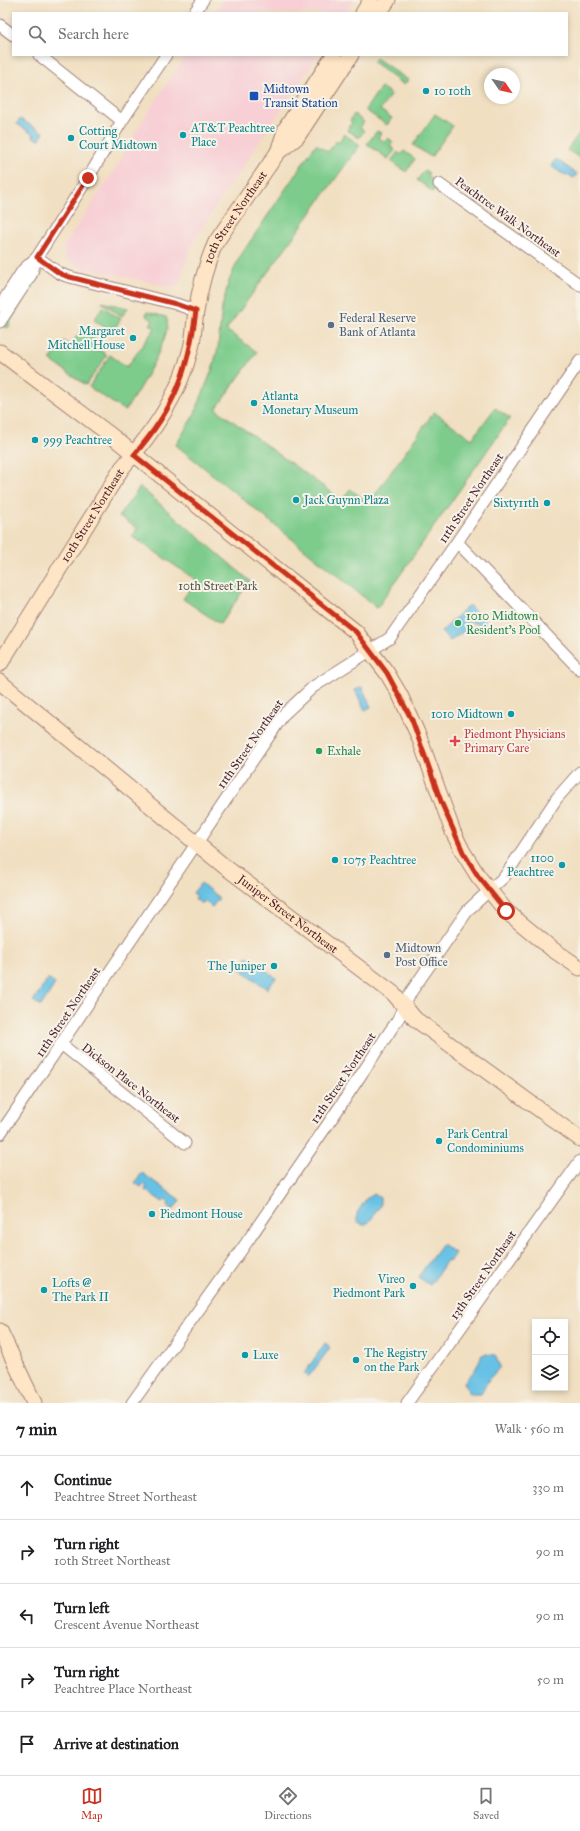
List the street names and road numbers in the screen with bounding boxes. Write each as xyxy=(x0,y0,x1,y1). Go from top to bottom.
street label: 10th Street Northeast xyxy=(201,168,270,266)
street label: Peachtree Walk Northeast xyxy=(453,174,564,260)
street label: 11th Street Northeast xyxy=(436,450,507,546)
street label: 10th Street Northeast xyxy=(58,465,127,565)
street label: 11th Street Northeast xyxy=(214,696,286,791)
street label: Juniper Street Northeast xyxy=(233,871,341,957)
street label: 11th Street Northeast xyxy=(33,964,104,1060)
street label: 12th Street Northeast xyxy=(307,1029,379,1126)
street label: Dickson Place Northeast xyxy=(79,1040,184,1126)
street label: 13th Street Northeast xyxy=(447,1227,519,1322)

